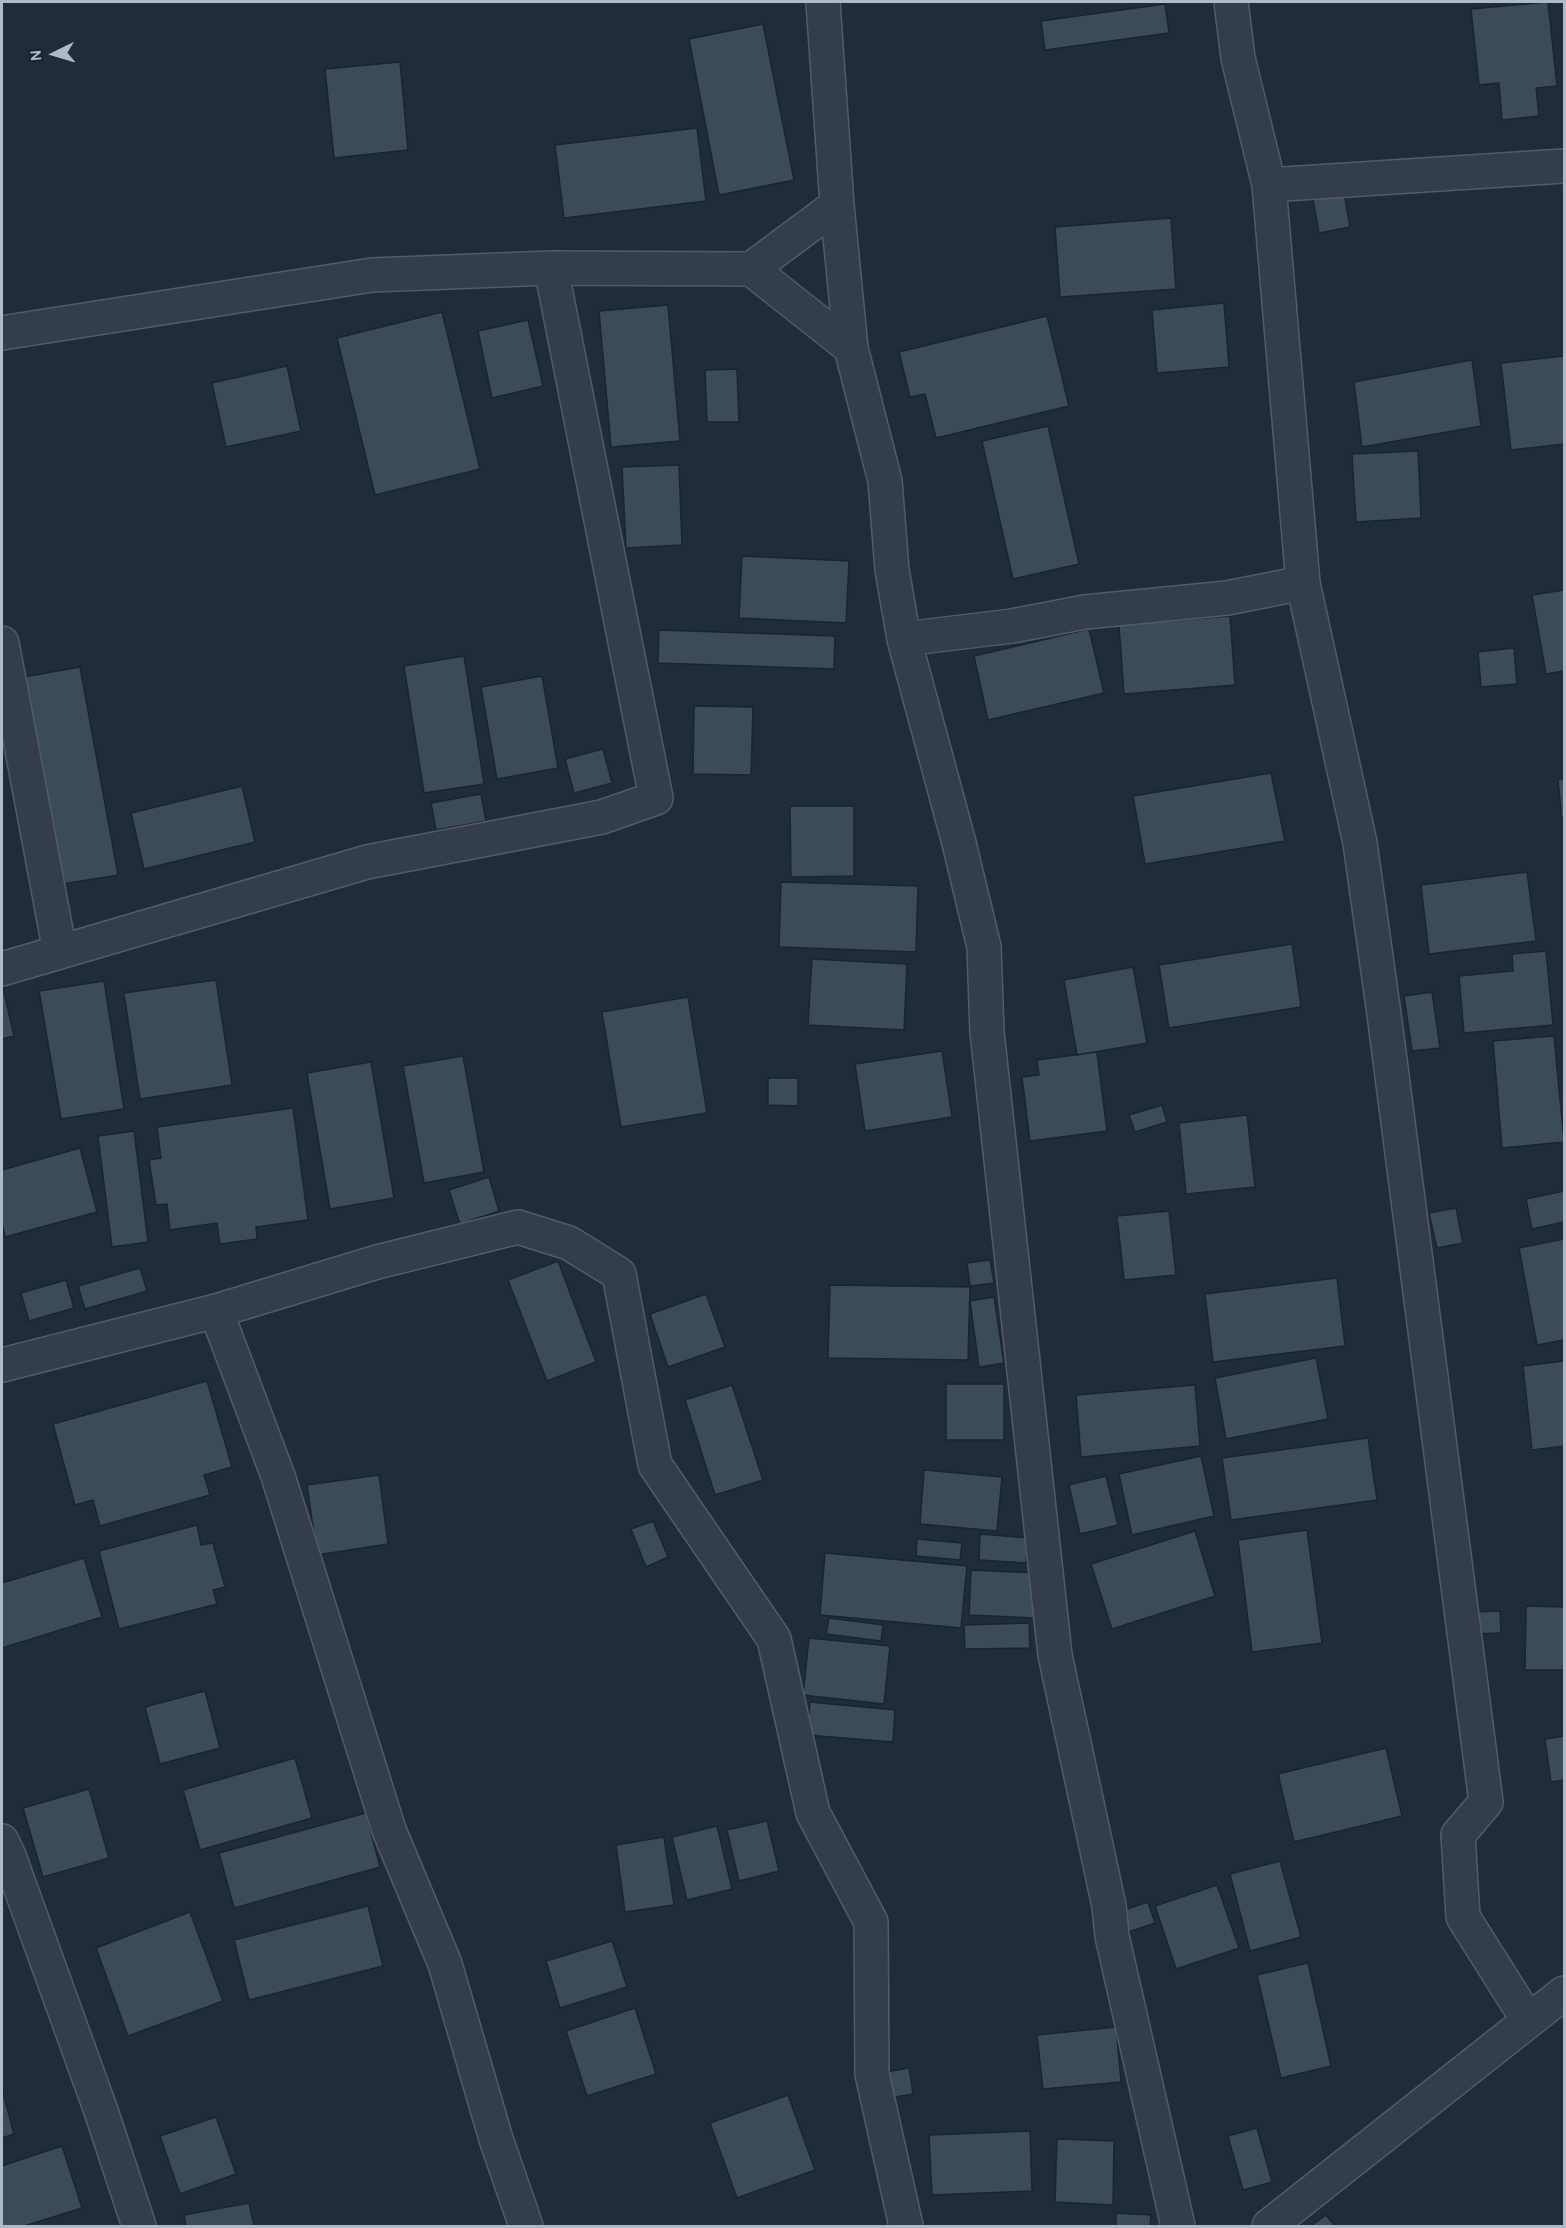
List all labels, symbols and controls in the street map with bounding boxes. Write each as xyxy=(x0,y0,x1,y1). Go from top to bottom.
north arrow xyxy=(24,24,84,84)
text: N xyxy=(26,49,46,62)

